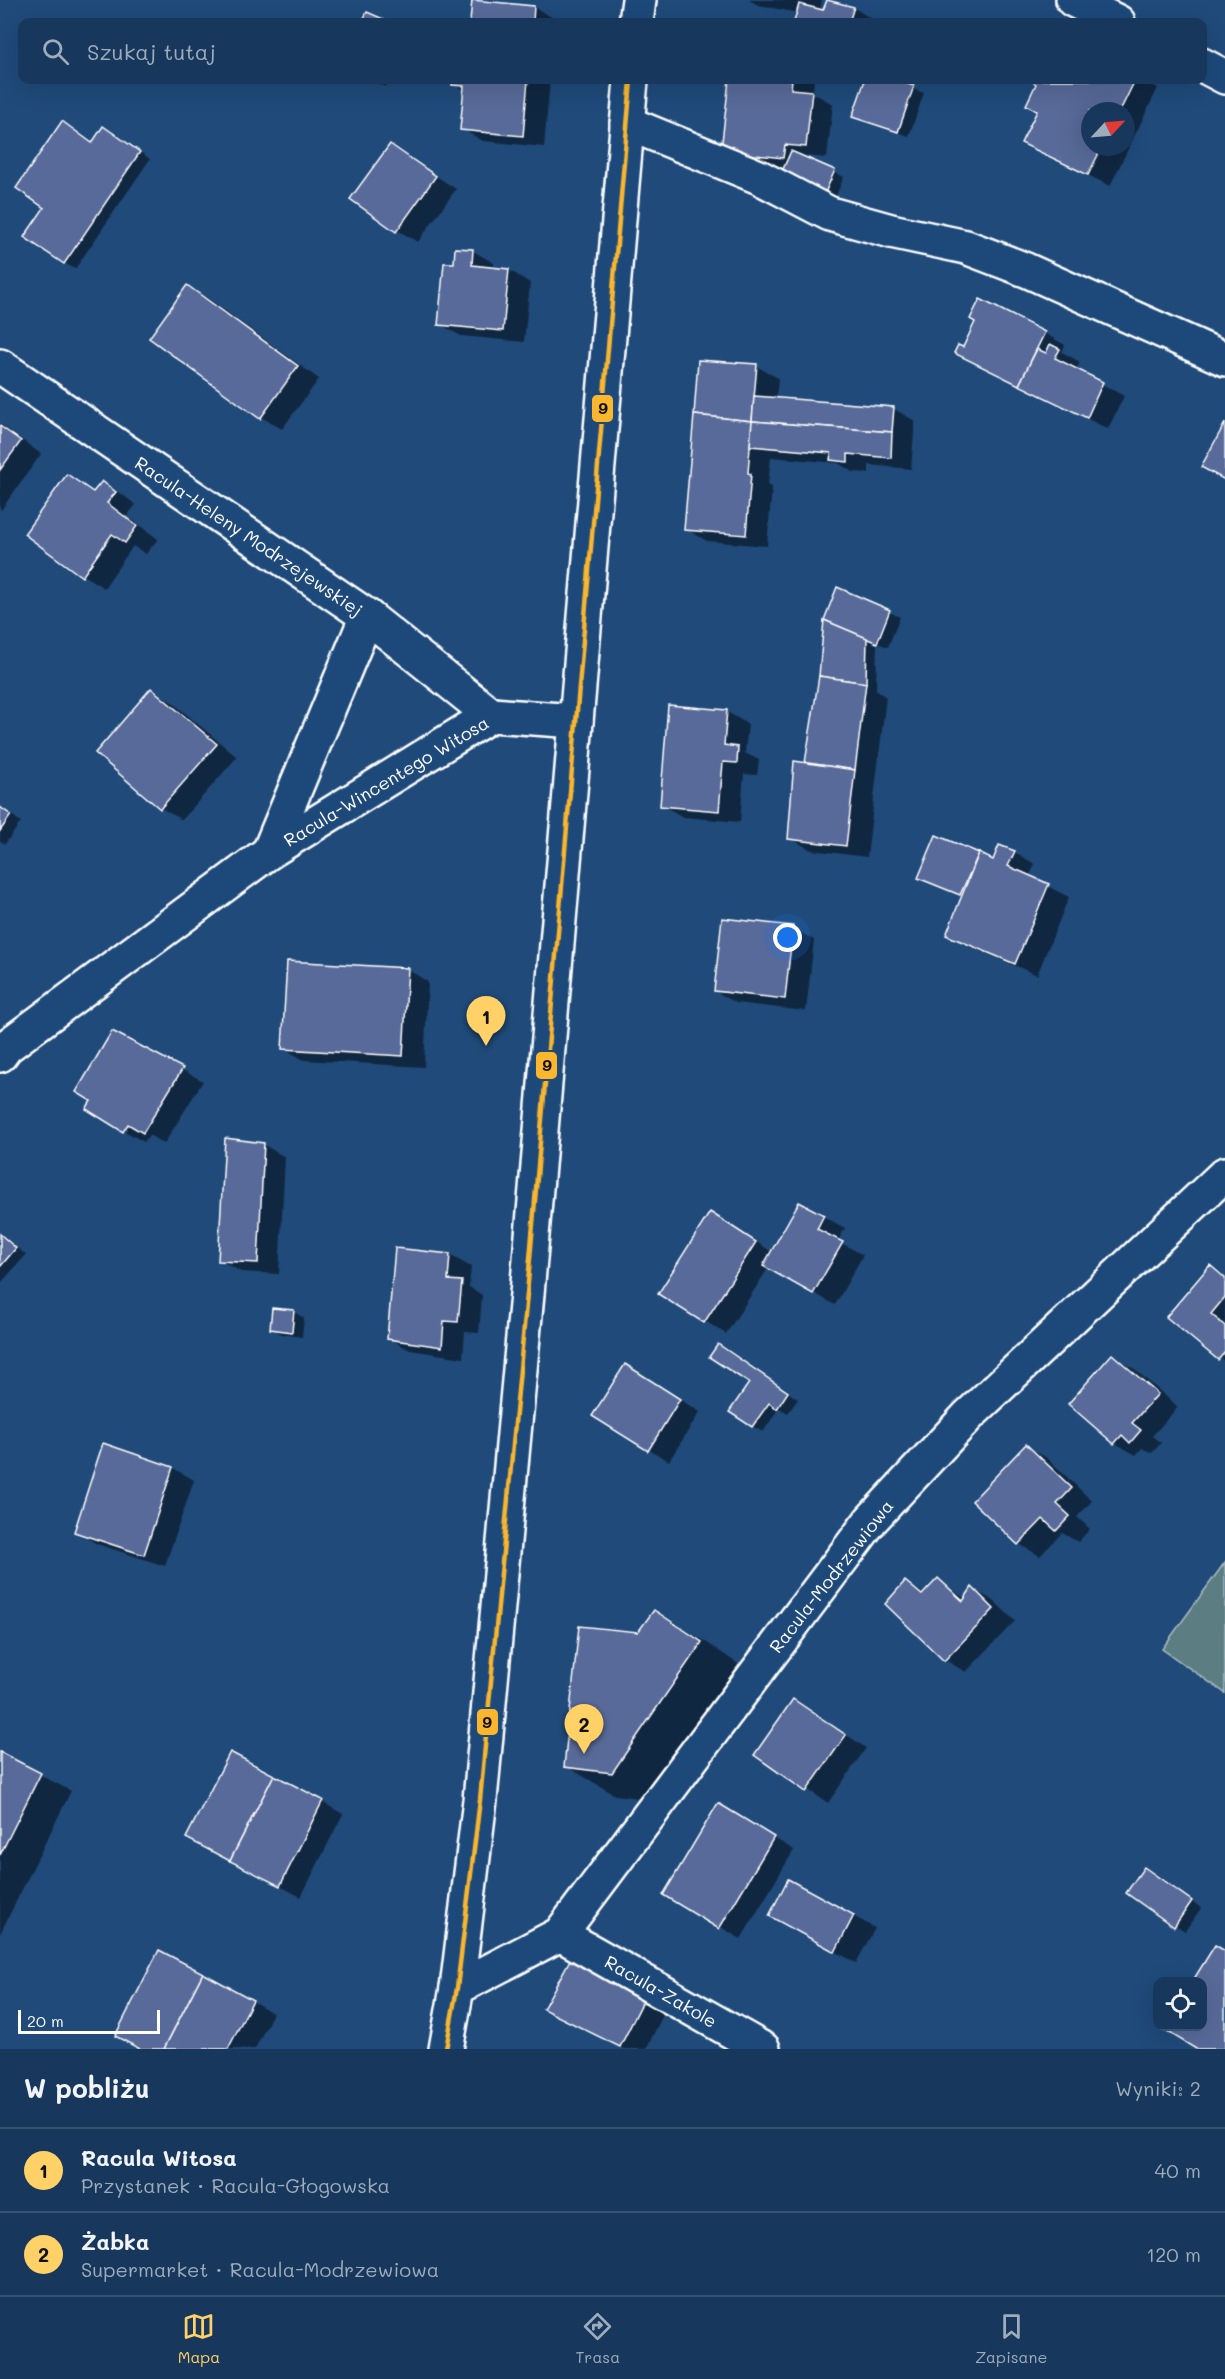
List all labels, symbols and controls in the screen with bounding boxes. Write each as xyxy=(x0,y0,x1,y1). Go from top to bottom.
search box xyxy=(18,18,1207,84)
icon: search xyxy=(39,35,72,68)
text: Szukaj tutaj xyxy=(87,37,216,66)
north arrow xyxy=(1081,102,1135,156)
line badge: 9 xyxy=(591,394,614,423)
text: 9 xyxy=(598,397,608,418)
street label: Racula-Heleny Modrzejewskiej xyxy=(130,451,368,621)
street label: Racula-Wincentego Witosa xyxy=(279,710,493,852)
your location xyxy=(773,923,802,952)
pin: 1 xyxy=(466,996,506,1046)
line badge: 9 xyxy=(535,1051,558,1080)
text: 9 xyxy=(542,1054,552,1075)
street label: Racula-Modrzewiowa xyxy=(764,1494,898,1658)
pin: 2 xyxy=(564,1704,604,1754)
line badge: 9 xyxy=(476,1708,499,1736)
text: 9 xyxy=(482,1711,492,1732)
street label: Racula-Zakole xyxy=(601,1949,721,2033)
map controls xyxy=(1153,1977,1207,2031)
button: locate xyxy=(1153,1977,1207,2031)
scale bar xyxy=(18,2007,160,2034)
text: 20 m xyxy=(27,2010,64,2031)
text: W pobliżu xyxy=(24,2071,150,2105)
text: Wyniki: 2 xyxy=(1115,2075,1201,2101)
text: Racula Witosa xyxy=(81,2143,237,2172)
text: 1 xyxy=(39,2157,48,2183)
text: 40 m xyxy=(1155,2157,1201,2183)
text: Przystanek · Racula-Głogowska xyxy=(81,2172,390,2198)
text: Żabka xyxy=(81,2227,150,2256)
text: 2 xyxy=(38,2241,49,2267)
text: 120 m xyxy=(1146,2241,1201,2267)
text: Supermarket · Racula-Modrzewiowa xyxy=(81,2256,439,2282)
tab: Mapa xyxy=(178,2310,220,2367)
tab: Trasa xyxy=(575,2310,620,2367)
tab: Zapisane xyxy=(975,2310,1047,2367)

